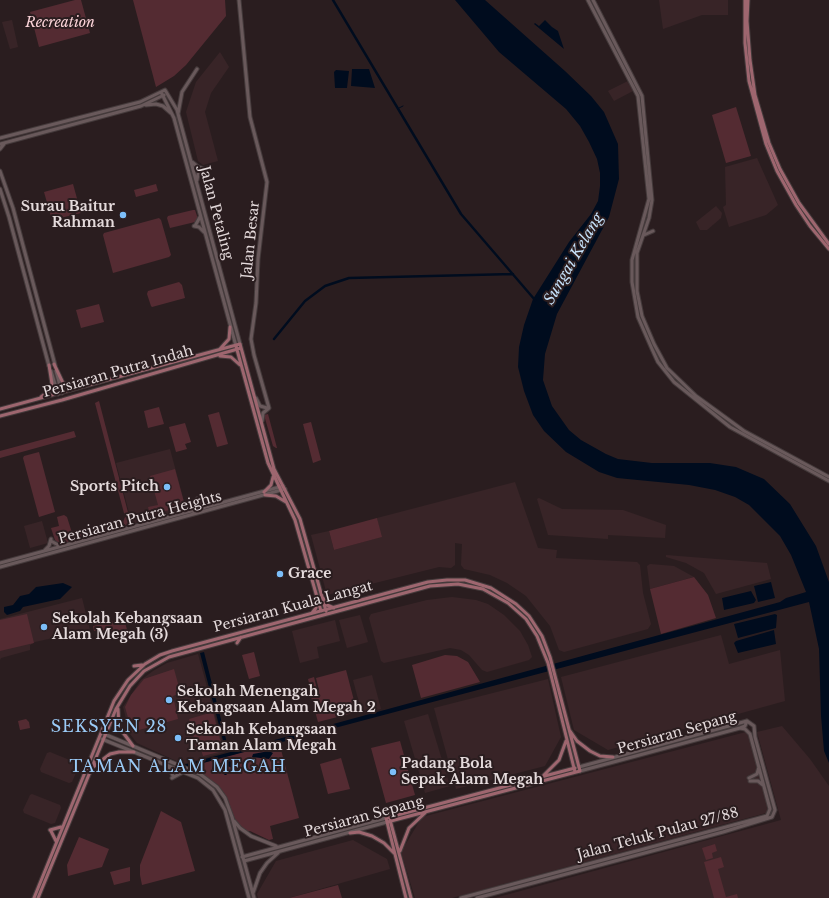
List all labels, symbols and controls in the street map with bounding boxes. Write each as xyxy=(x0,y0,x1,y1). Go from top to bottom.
park label: Recreation xyxy=(25,15,95,31)
street label: Jalan Petaling xyxy=(195,164,237,262)
place label: Surau Baitur Rahman xyxy=(21,199,115,232)
street label: Jalan Besar xyxy=(239,200,263,280)
marker: Surau Baitur Rahman xyxy=(118,210,128,220)
water label: Sungai Kelang xyxy=(540,210,608,308)
street label: Persiaran Putra Indah xyxy=(41,342,195,402)
place label: Sports Pitch xyxy=(70,479,159,495)
marker: Sports Pitch xyxy=(162,482,172,492)
street label: Persiaran Putra Heights xyxy=(56,488,224,548)
place label: Grace xyxy=(288,566,331,582)
marker: Grace xyxy=(275,569,285,579)
street label: Persiaran Kuala Langat xyxy=(212,578,374,636)
place label: Sekolah Kebangsaan Alam Megah (3) xyxy=(52,611,203,644)
marker: Sekolah Kebangsaan Alam Megah (3) xyxy=(39,622,49,632)
place label: Sekolah Menengah Kebangsaan Alam Megah 2 xyxy=(177,684,376,716)
marker: Sekolah Menengah Kebangsaan Alam Megah 2 xyxy=(164,695,174,705)
street label: Persiaran Sepang xyxy=(615,708,739,758)
district label: SEKSYEN 28 xyxy=(51,717,167,737)
place label: Sekolah Kebangsaan Taman Alam Megah xyxy=(186,722,337,754)
marker: Sekolah Kebangsaan Taman Alam Megah xyxy=(173,733,183,743)
place label: Padang Bola Sepak Alam Megah xyxy=(401,756,543,788)
district label: TAMAN ALAM MEGAH xyxy=(69,757,287,777)
marker: Padang Bola Sepak Alam Megah xyxy=(388,767,398,777)
street label: Persiaran Sepang xyxy=(302,793,426,841)
street label: Jalan Teluk Pulau 27/88 xyxy=(575,804,741,864)

